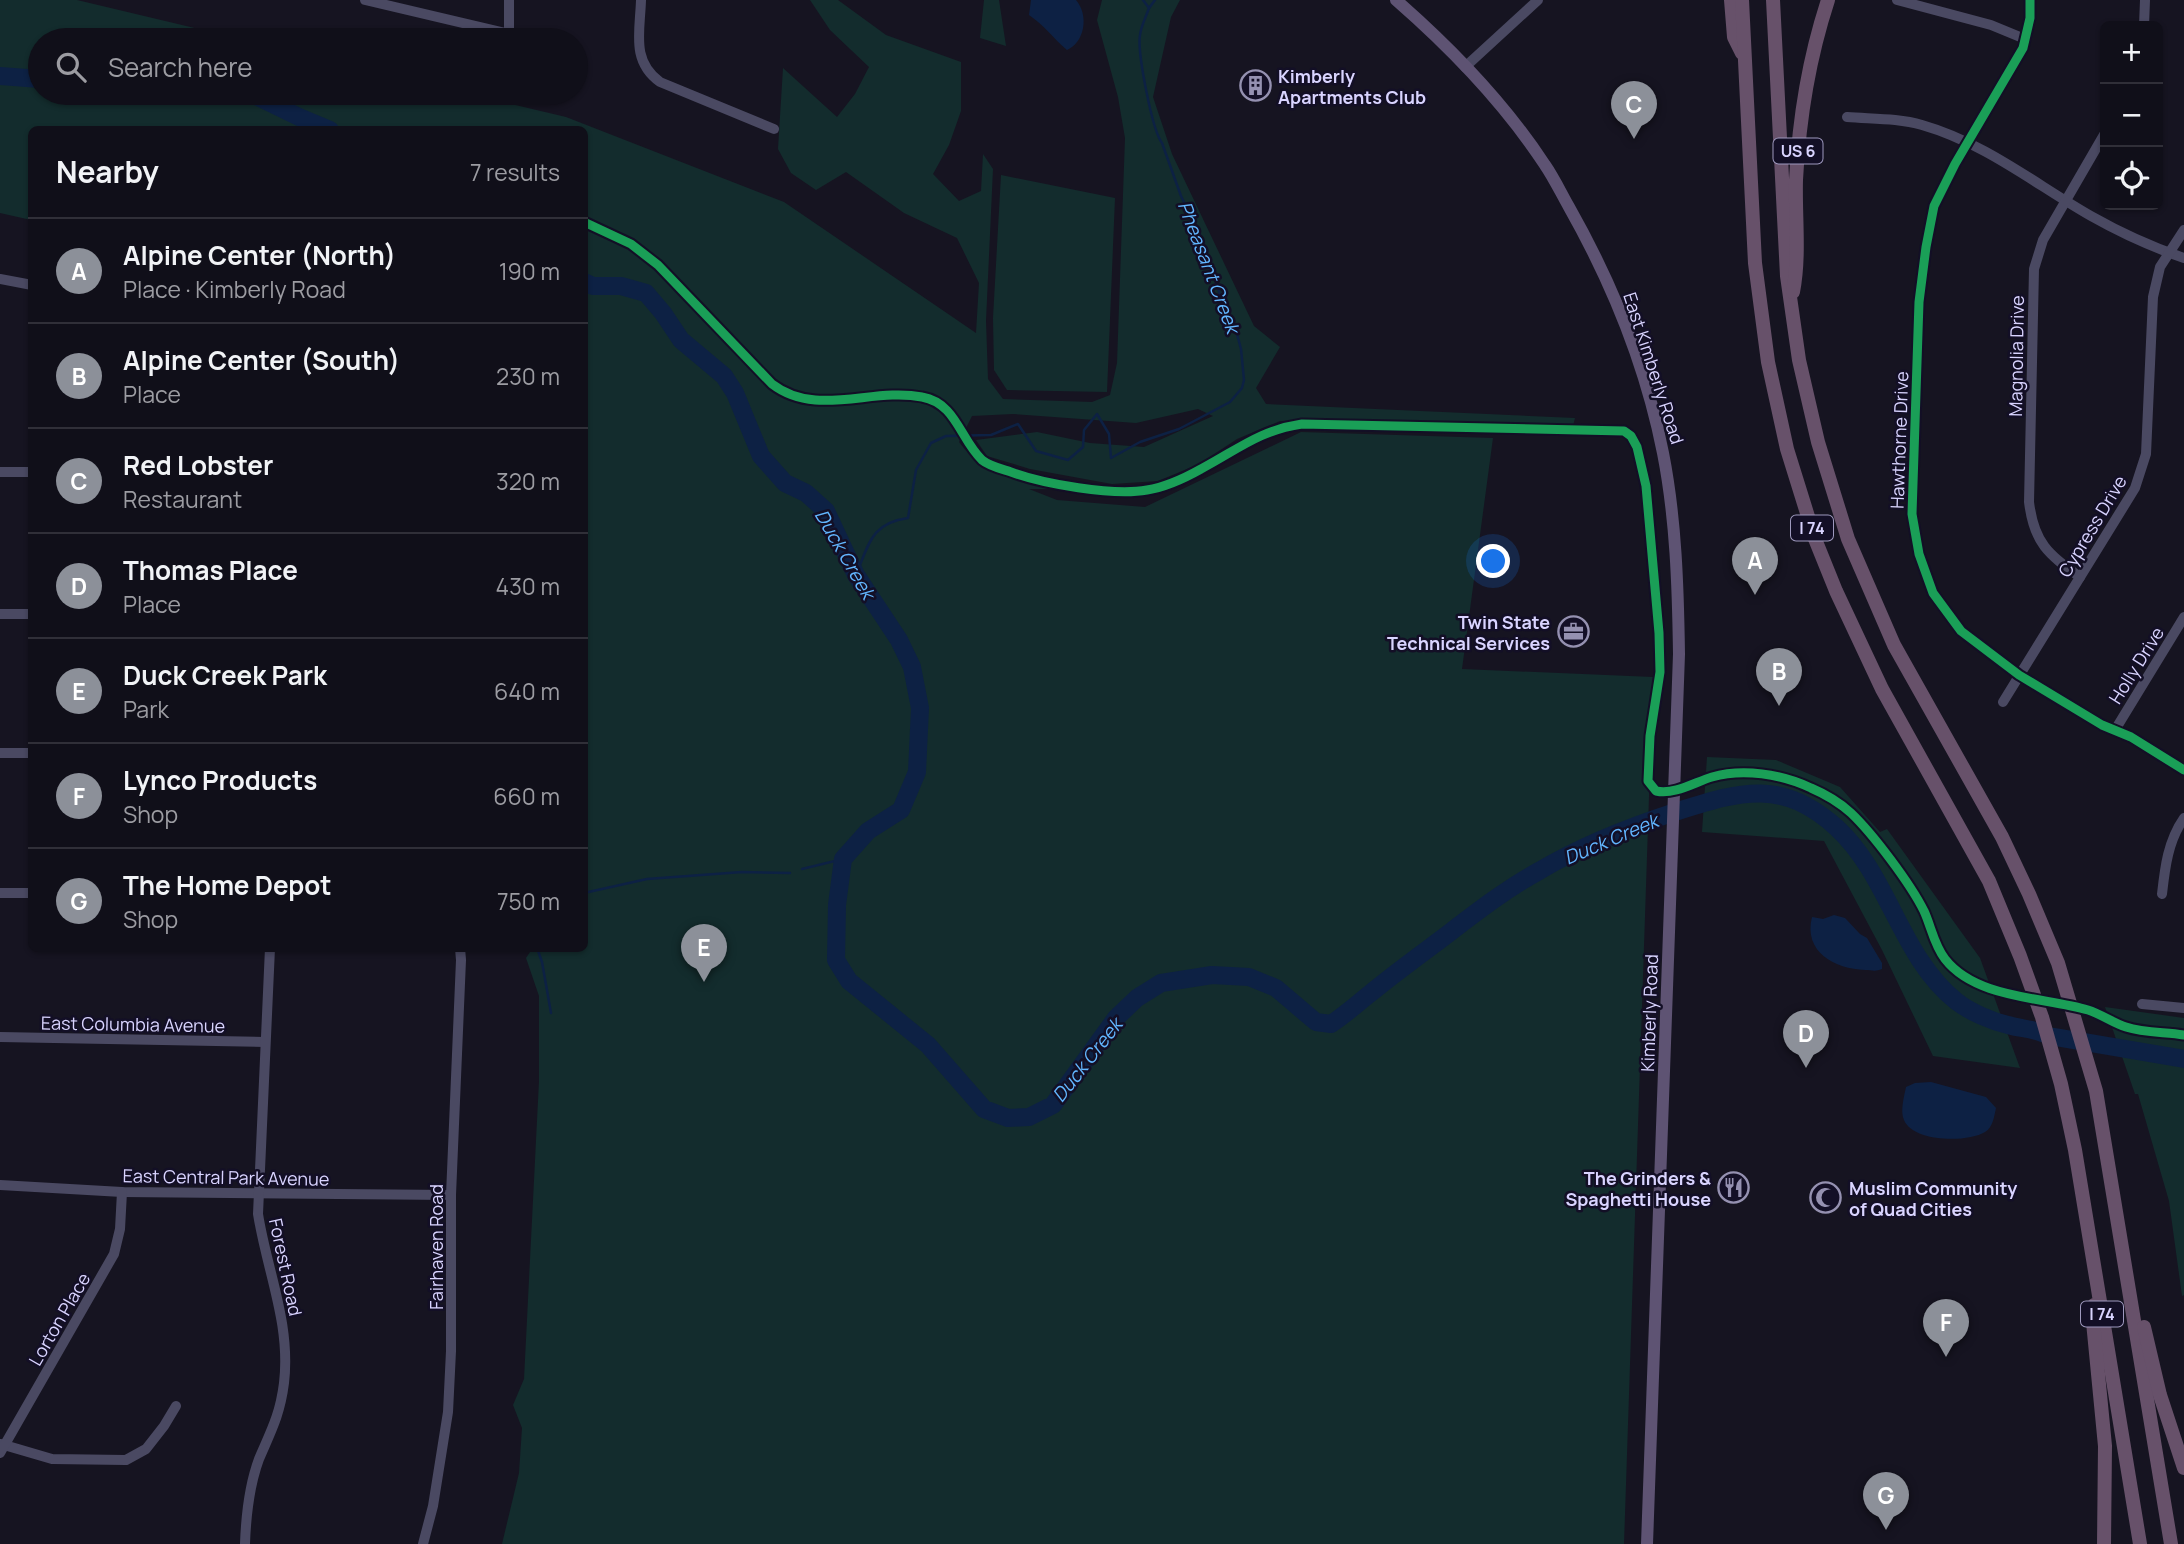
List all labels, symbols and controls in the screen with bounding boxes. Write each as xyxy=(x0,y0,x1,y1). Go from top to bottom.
map controls xyxy=(2100,21,2163,210)
button: + xyxy=(2100,21,2163,84)
search box xyxy=(28,28,588,105)
icon: search xyxy=(52,48,90,86)
text: Search here xyxy=(108,49,253,85)
place label: Kimberly Apartments Club xyxy=(1278,64,1426,109)
building icon: Kimberly Apartments Club xyxy=(1238,69,1272,103)
pin: C xyxy=(1611,81,1657,139)
button: − xyxy=(2100,84,2163,147)
road number: US 6 xyxy=(1773,139,1822,164)
button: locate xyxy=(2100,147,2163,210)
text: Nearby xyxy=(56,151,159,192)
text: 7 results xyxy=(470,156,560,188)
water label: Pheasant Creek xyxy=(1172,197,1247,339)
text: Alpine Center (North) xyxy=(123,237,396,273)
text: A xyxy=(71,255,87,287)
text: 190 m xyxy=(499,255,560,287)
text: Place · Kimberly Road xyxy=(123,273,346,305)
street label: East Kimberly Road xyxy=(1618,289,1690,447)
street label: Magnolia Drive xyxy=(2003,295,2029,417)
text: Alpine Center (South) xyxy=(123,342,400,378)
text: B xyxy=(72,360,86,392)
text: 230 m xyxy=(496,360,560,392)
street label: Hawthorne Drive xyxy=(1885,371,1913,509)
text: Place xyxy=(123,378,181,410)
text: Red Lobster xyxy=(123,447,273,483)
text: C xyxy=(71,465,88,497)
text: 320 m xyxy=(496,465,560,497)
street label: Cypress Drive xyxy=(2052,471,2132,581)
text: Restaurant xyxy=(123,483,242,515)
water label: Duck Creek xyxy=(809,504,882,606)
road number: I 74 xyxy=(1791,516,1833,540)
pin: A xyxy=(1732,537,1778,595)
your location xyxy=(1476,544,1510,578)
text: Thomas Place xyxy=(123,552,298,588)
text: D xyxy=(71,570,87,602)
text: 430 m xyxy=(496,570,560,602)
text: Place xyxy=(123,588,181,620)
place label: Twin State Technical Services xyxy=(1387,610,1550,655)
office icon: Twin State Technical Services xyxy=(1556,615,1590,649)
street label: Holly Drive xyxy=(2103,622,2169,708)
pin: B xyxy=(1756,648,1802,706)
text: Duck Creek Park xyxy=(123,657,327,693)
text: E xyxy=(72,675,86,707)
text: 640 m xyxy=(494,675,560,707)
text: Park xyxy=(123,693,169,725)
text: Lynco Products xyxy=(123,762,317,798)
text: F xyxy=(73,780,85,812)
text: 660 m xyxy=(493,780,560,812)
text: Shop xyxy=(123,798,178,830)
water label: Duck Creek xyxy=(1560,807,1664,870)
text: The Home Depot xyxy=(123,867,332,903)
text: G xyxy=(71,885,87,917)
text: 750 m xyxy=(497,885,560,917)
text: Shop xyxy=(123,903,178,935)
pin: E xyxy=(681,924,727,982)
street label: Kimberly Road xyxy=(1635,954,1663,1072)
street label: East Columbia Avenue xyxy=(41,1010,225,1038)
pin: D xyxy=(1783,1010,1829,1068)
water label: Duck Creek xyxy=(1046,1011,1130,1107)
street label: East Central Park Avenue xyxy=(123,1163,329,1191)
place label: The Grinders & Spaghetti House xyxy=(1565,1166,1711,1211)
restaurant icon: The Grinders & Spaghetti House xyxy=(1717,1171,1751,1205)
place label: Muslim Community of Quad Cities xyxy=(1849,1176,2017,1221)
mosque icon: Muslim Community of Quad Cities xyxy=(1809,1181,1843,1215)
street label: Fairhaven Road xyxy=(424,1184,448,1310)
street label: Forest Road xyxy=(264,1216,308,1318)
street label: Lorton Place xyxy=(23,1268,95,1370)
pin: F xyxy=(1923,1299,1969,1357)
road number: I 74 xyxy=(2081,1302,2123,1326)
pin: G xyxy=(1863,1472,1909,1530)

